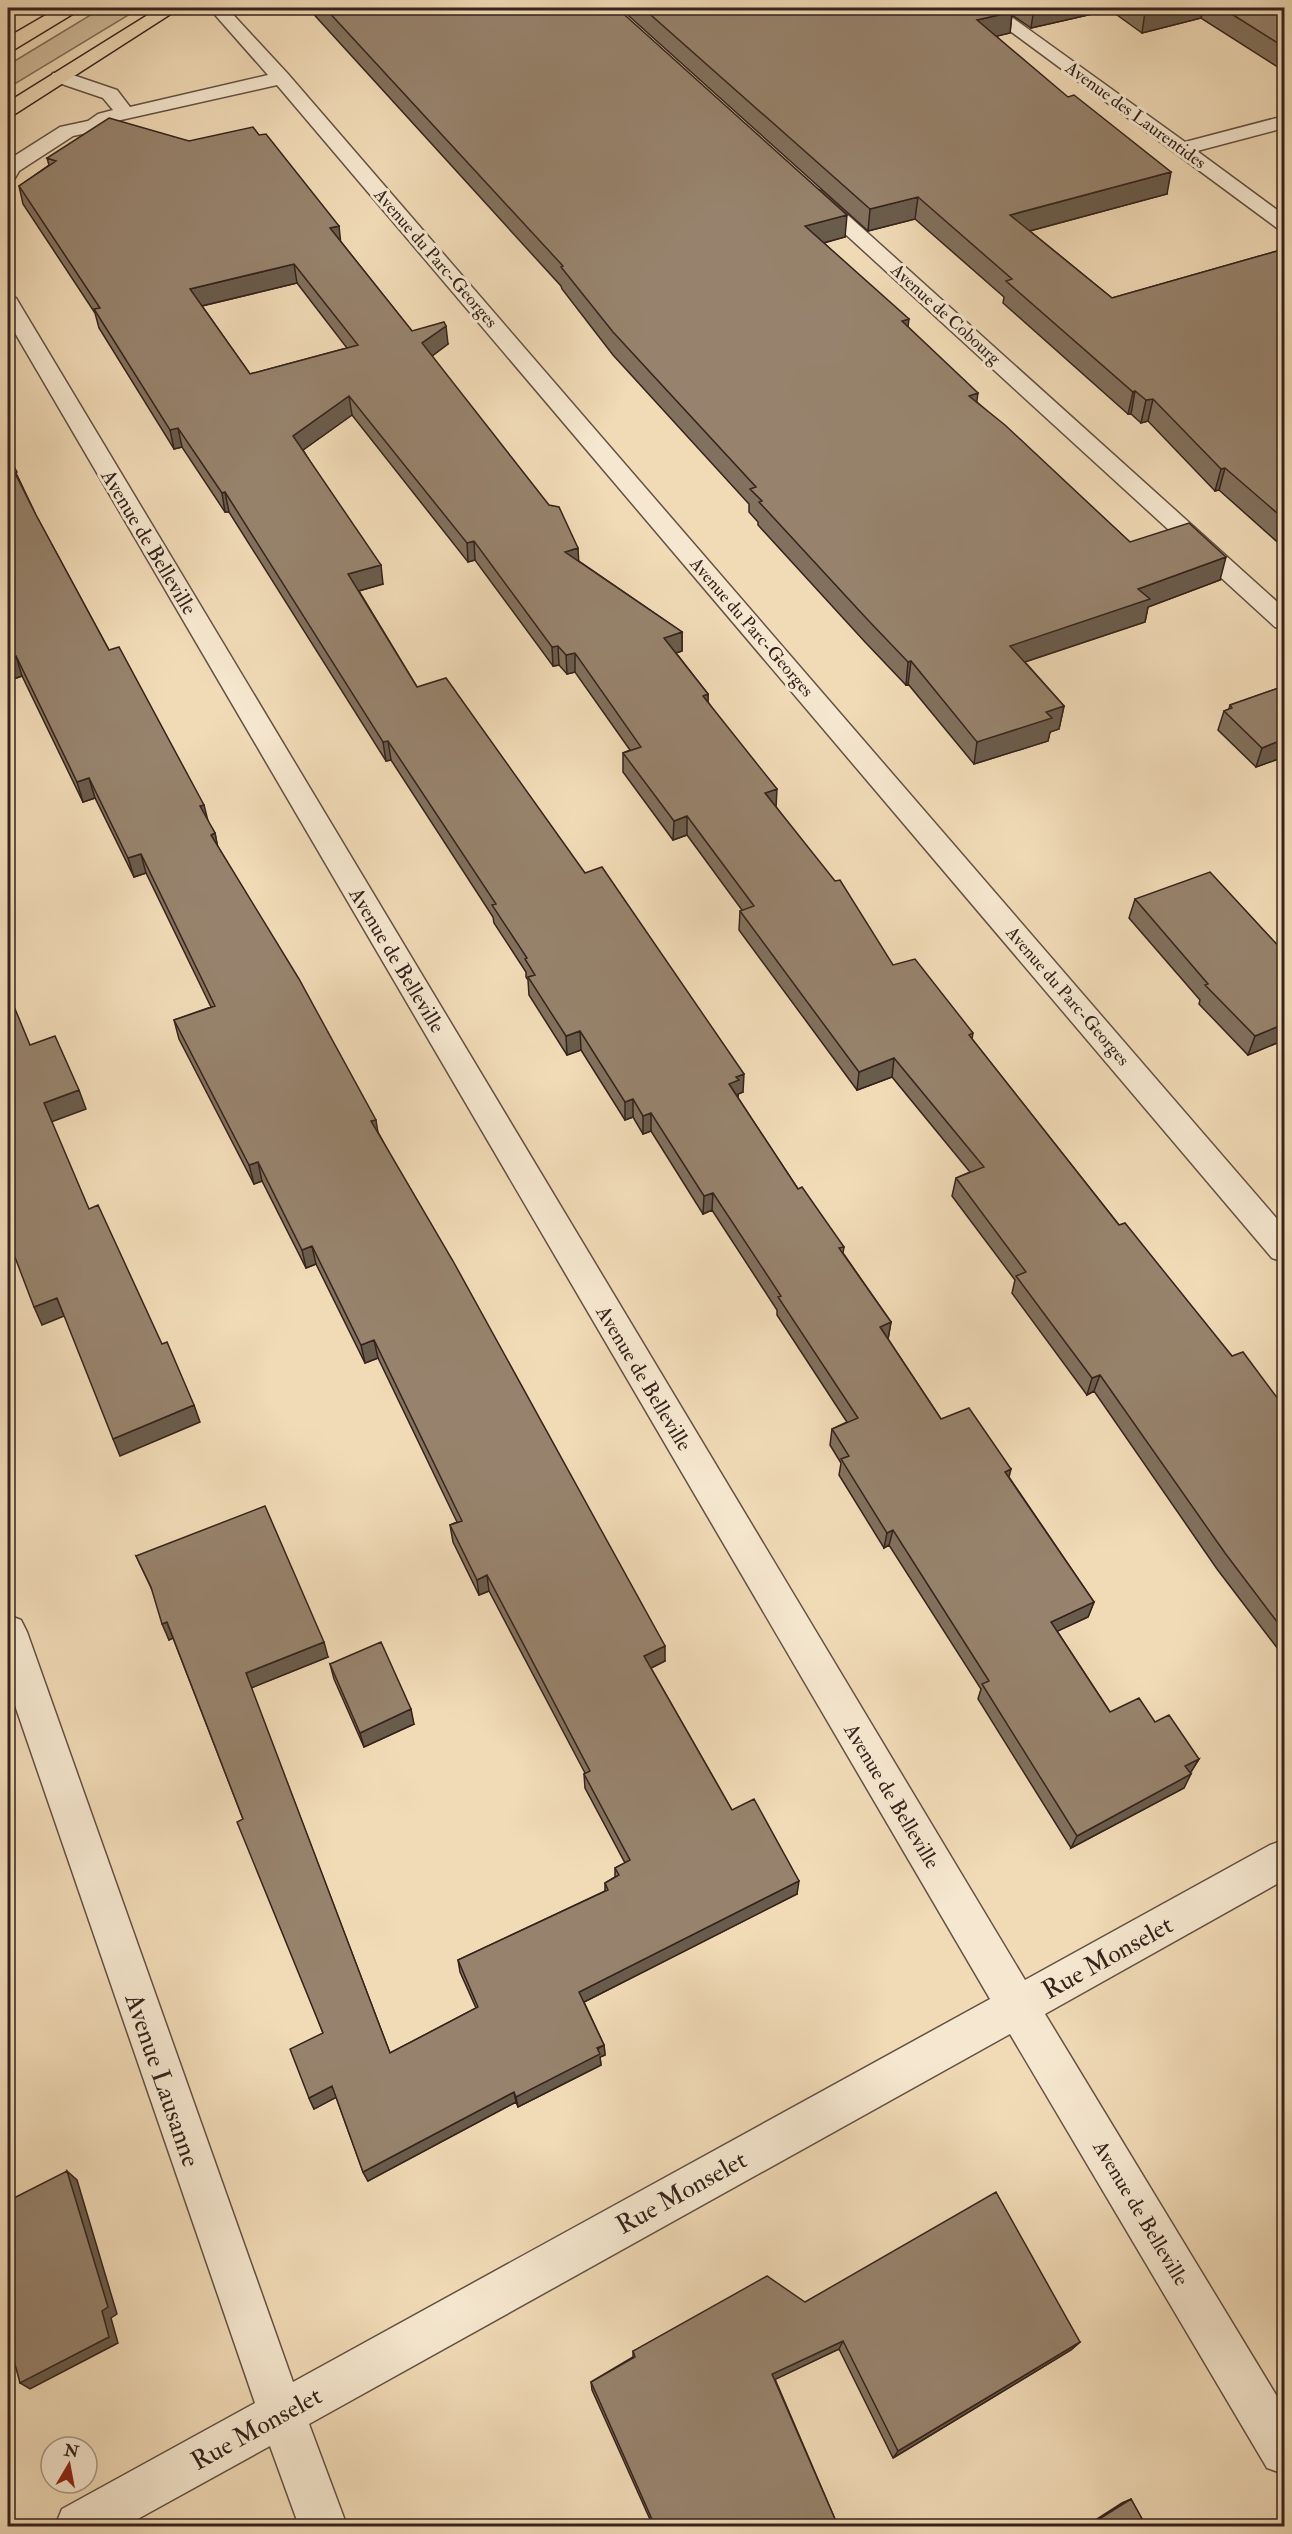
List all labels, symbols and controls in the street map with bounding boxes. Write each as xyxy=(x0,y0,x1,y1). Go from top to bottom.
street label: Avenue des Laurentides xyxy=(1060,56,1211,174)
street label: Avenue du Parc-Georges xyxy=(368,183,502,333)
street label: Avenue de Cobourg xyxy=(885,258,1006,371)
street label: Avenue de Belleville xyxy=(94,464,203,620)
street label: Avenue du Parc-Georges xyxy=(684,552,818,702)
street label: Avenue de Belleville xyxy=(342,882,451,1038)
street label: Avenue du Parc-Georges xyxy=(1000,921,1134,1071)
street label: Avenue de Belleville xyxy=(589,1300,698,1456)
street label: Avenue de Belleville xyxy=(837,1718,946,1874)
street label: Rue Monselet xyxy=(1037,1909,1178,2007)
street label: Avenue Lausanne xyxy=(117,1989,207,2171)
street label: Avenue de Belleville xyxy=(1086,2135,1195,2291)
street label: Rue Monselet xyxy=(611,2144,752,2242)
street label: Rue Monselet xyxy=(186,2380,327,2478)
north arrow xyxy=(39,2435,99,2495)
text: N xyxy=(62,2440,81,2462)

